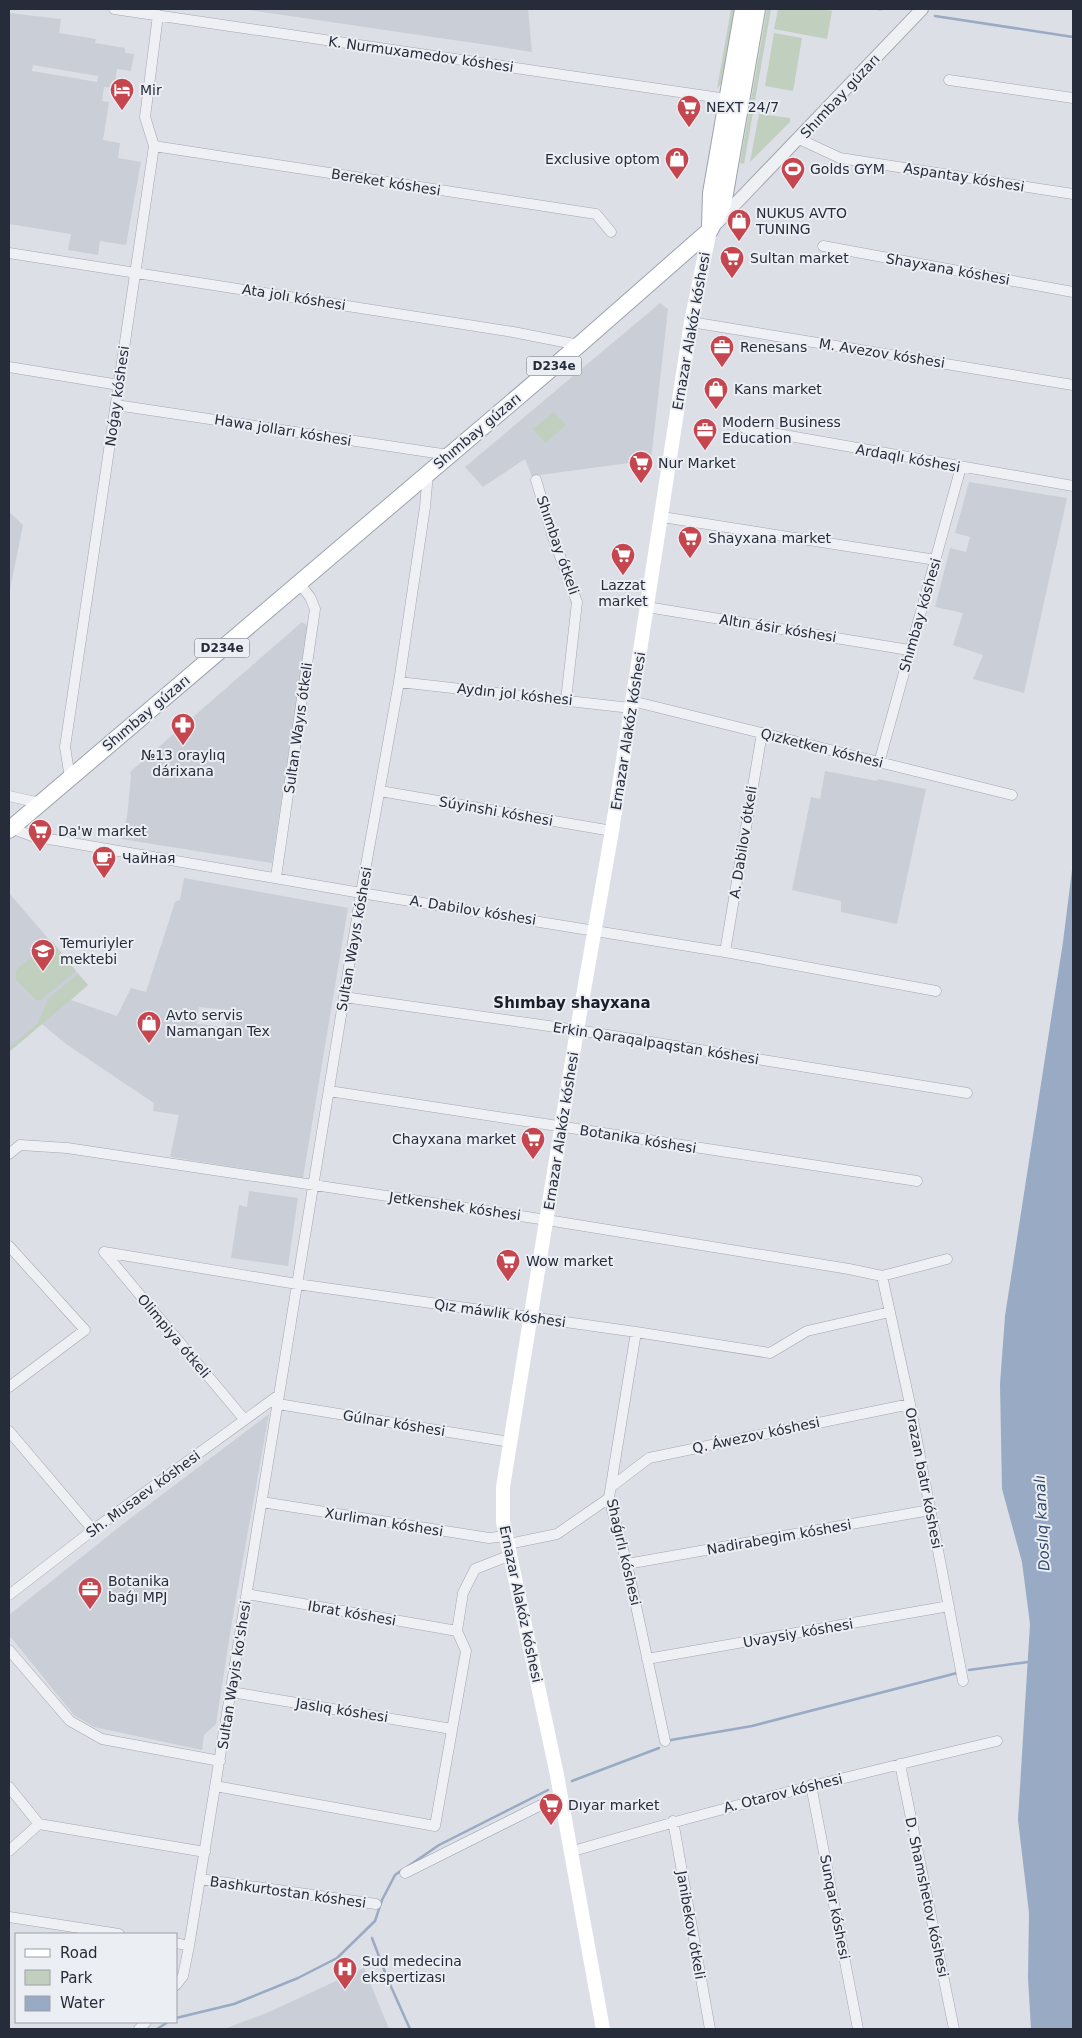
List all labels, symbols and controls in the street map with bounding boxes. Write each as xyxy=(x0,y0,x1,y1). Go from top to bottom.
street label: K. Nurmuxamedov kóshesi xyxy=(327,33,515,75)
street label: Shımbay gúzarı xyxy=(797,51,883,141)
hotel icon: Mir xyxy=(109,77,135,111)
place label: Mir xyxy=(140,82,162,98)
supermarket icon: NEXT 24/7 xyxy=(676,94,702,128)
place label: NEXT 24/7 xyxy=(706,99,779,115)
shop icon: Exclusive optom xyxy=(664,146,690,180)
place label: Exclusive optom xyxy=(545,151,660,167)
sports icon: Golds GYM xyxy=(780,156,806,190)
street label: Aspantay kóshesi xyxy=(902,160,1026,194)
place label: Golds GYM xyxy=(810,161,885,177)
street label: Bereket kóshesi xyxy=(330,165,442,199)
place label: NUKUS AVTO TUNING xyxy=(755,205,847,237)
shop icon: NUKUS AVTO TUNING xyxy=(726,208,752,242)
supermarket icon: Sultan market xyxy=(719,245,745,279)
place label: Sultan market xyxy=(750,250,849,266)
street label: Shayxana kóshesi xyxy=(885,250,1011,288)
street label: Ernazar Alakóz kóshesi xyxy=(669,251,713,411)
street label: Ata jolı kóshesi xyxy=(241,281,347,313)
office icon: Renesans xyxy=(709,334,735,368)
street label: M. Avezov kóshesi xyxy=(818,335,946,371)
place label: Renesans xyxy=(740,339,807,355)
street label: Noǵay kóshesi xyxy=(102,345,132,447)
road number: D234e xyxy=(526,356,582,376)
shop icon: Kans market xyxy=(703,376,729,410)
place label: Kans market xyxy=(734,381,822,397)
street label: Shımbay gúzarı xyxy=(430,390,524,472)
street label: Hawa jolları kóshesi xyxy=(213,411,353,449)
place label: Modern Business Education xyxy=(722,414,841,446)
office icon: Modern Business Education xyxy=(692,417,718,451)
street label: Ardaqlı kóshesi xyxy=(855,441,961,475)
supermarket icon: Nur Market xyxy=(628,450,654,484)
place label: Nur Market xyxy=(658,455,736,471)
street label: Shımbay ótkeli xyxy=(534,493,582,597)
supermarket icon: Shayxana market xyxy=(677,525,703,559)
place label: Shayxana market xyxy=(708,530,832,546)
supermarket icon: Lazzat market xyxy=(610,542,636,576)
street label: Shımbay kóshesi xyxy=(896,556,944,674)
place label: Lazzat market xyxy=(598,577,648,609)
street label: Altın ásir kóshesi xyxy=(718,611,838,645)
road number: D234e xyxy=(194,638,250,658)
street label: Ernazar Alakóz kóshesi xyxy=(608,651,648,811)
street label: Sultan Wayıs ótkeli xyxy=(281,661,315,795)
street label: Shımbay gúzarı xyxy=(99,672,193,754)
street label: Aydın jol kóshesi xyxy=(457,680,573,708)
pharmacy icon: №13 oraylıq dárixana xyxy=(170,712,196,746)
street label: Qızketken kóshesi xyxy=(759,725,885,771)
place label: №13 oraylıq dárixana xyxy=(141,747,225,779)
street label: A. Dabilov ótkeli xyxy=(726,785,760,899)
street label: Súyinshi kóshesi xyxy=(438,793,554,829)
supermarket icon: Da'w market xyxy=(27,818,53,852)
place label: Da'w market xyxy=(58,823,147,839)
cafe icon: Чайная xyxy=(91,845,117,879)
place label: Чайная xyxy=(122,850,175,866)
street label: Sultan Wayıs kóshesi xyxy=(333,865,375,1013)
street label: A. Dabilov kóshesi xyxy=(409,892,537,928)
place label: Temuriyler mektebi xyxy=(59,935,134,967)
school or university icon: Temuriyler mektebi xyxy=(30,938,56,972)
district label: Shımbay shayxana xyxy=(493,994,651,1012)
place label: Avto servis Namangan Tex xyxy=(166,1007,270,1039)
shop icon: Avto servis Namangan Tex xyxy=(136,1010,162,1044)
street label: Erkin Qaraqalpaqstan kóshesi xyxy=(552,1019,760,1067)
street label: Ernazar Alakóz kóshesi xyxy=(541,1051,581,1211)
street label: Botanika kóshesi xyxy=(578,1122,698,1156)
supermarket icon: Chayxana market xyxy=(520,1126,546,1160)
place label: Chayxana market xyxy=(392,1131,517,1147)
street label: Jetkenshek kóshesi xyxy=(387,1189,522,1223)
supermarket icon: Wow market xyxy=(495,1248,521,1282)
place label: Wow market xyxy=(526,1253,614,1269)
street label: Olimpiya ótkeli xyxy=(134,1291,214,1381)
street label: Qız máwlik kóshesi xyxy=(433,1296,567,1330)
street label: Orazan batır kóshesi xyxy=(902,1406,946,1550)
street label: Gúlnar kóshesi xyxy=(342,1407,446,1439)
street label: Q. Áwezov kóshesi xyxy=(691,1414,821,1456)
street label: Sh. Musaev kóshesi xyxy=(83,1447,203,1541)
water label: Doslıq kanalı xyxy=(1030,1475,1054,1571)
street label: Shaǵırlı kóshesi xyxy=(604,1497,644,1607)
street label: Xurliman kóshesi xyxy=(324,1505,444,1539)
street label: Nadirabegim kóshesi xyxy=(705,1516,853,1558)
street label: Ernazar Alakóz kóshesi xyxy=(497,1524,545,1684)
place label: Botanika baǵı MPJ xyxy=(108,1573,169,1605)
office icon: Botanika baǵı MPJ xyxy=(77,1576,103,1610)
street label: Ibrat kóshesi xyxy=(307,1597,397,1629)
street label: Sultan Wayis ko'shesi xyxy=(214,1599,254,1751)
street label: Uvaysiy kóshesi xyxy=(742,1615,854,1651)
street label: Jaslıq kóshesi xyxy=(294,1695,389,1725)
street label: A. Otarov kóshesi xyxy=(722,1770,844,1816)
supermarket icon: Dıyar market xyxy=(538,1792,564,1826)
place label: Dıyar market xyxy=(568,1797,660,1813)
street label: D. Shamshetov kóshesi xyxy=(902,1815,952,1979)
street label: Sunqar kóshesi xyxy=(817,1853,853,1961)
street label: Janibekov ótkeli xyxy=(673,1868,708,1981)
street label: Bashkurtostan kóshesi xyxy=(209,1873,367,1911)
legend xyxy=(15,1933,178,2023)
text: Road xyxy=(60,1944,98,1962)
place label: Sud medecina ekspertizası xyxy=(362,1953,462,1985)
hospital icon: Sud medecina ekspertizası xyxy=(332,1956,358,1990)
text: Park xyxy=(60,1969,93,1987)
text: Water xyxy=(60,1994,105,2012)

